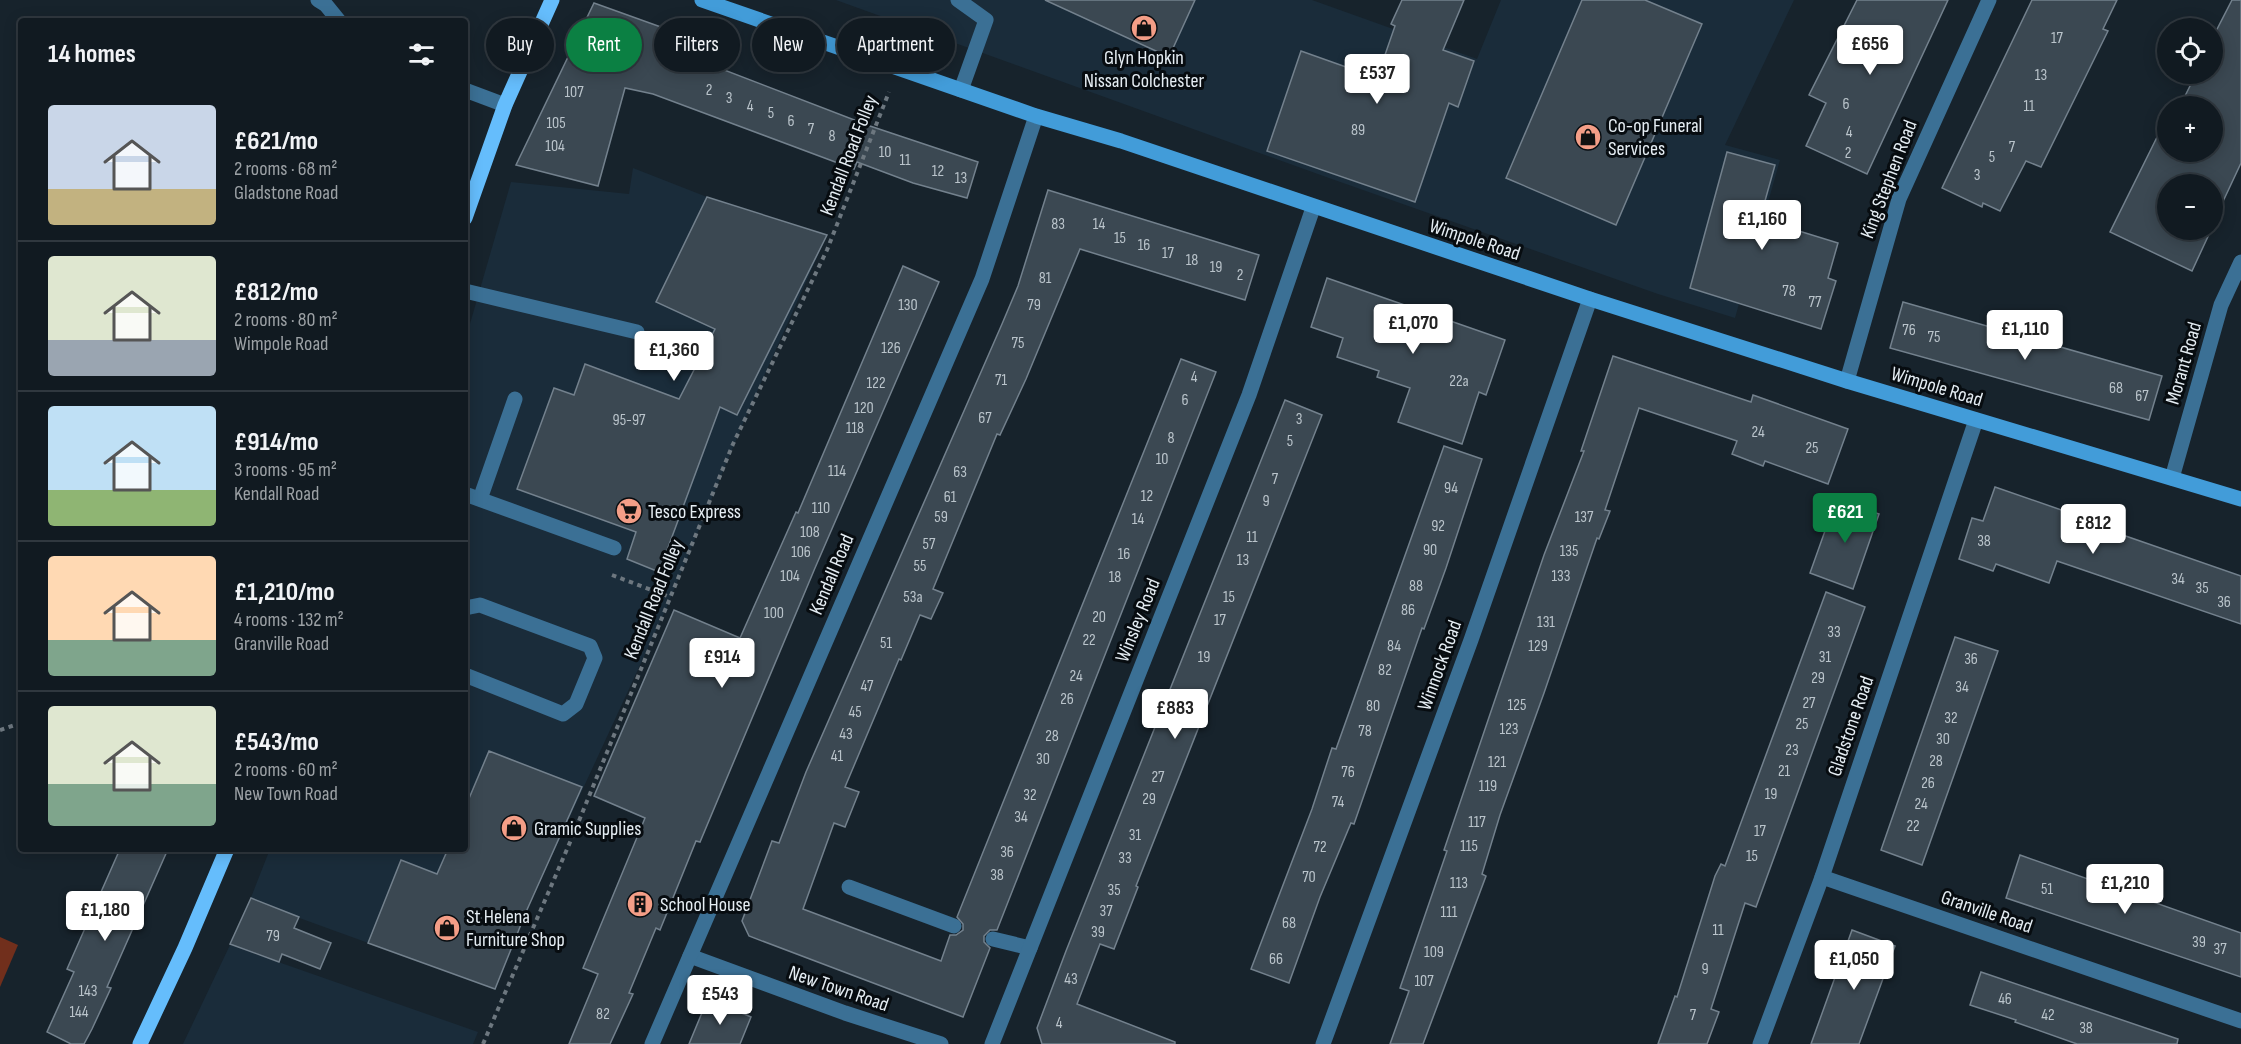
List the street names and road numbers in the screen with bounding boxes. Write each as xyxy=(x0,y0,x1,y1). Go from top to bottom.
street label: Kendall Road Folley xyxy=(815,91,883,219)
street label: King Stephen Road xyxy=(1855,117,1923,242)
street label: Wimpole Road xyxy=(1426,214,1523,266)
street label: Morant Road xyxy=(2161,319,2207,407)
street label: Wimpole Road xyxy=(1888,362,1985,412)
street label: Kendall Road xyxy=(804,530,860,618)
street label: Kendall Road Folley xyxy=(619,536,689,663)
street label: Winsley Road xyxy=(1110,575,1166,666)
street label: Winnock Road xyxy=(1413,617,1467,714)
street label: Gladstone Road xyxy=(1823,673,1879,780)
street label: Granville Road xyxy=(1938,885,2036,939)
street label: New Town Road xyxy=(786,961,892,1017)

